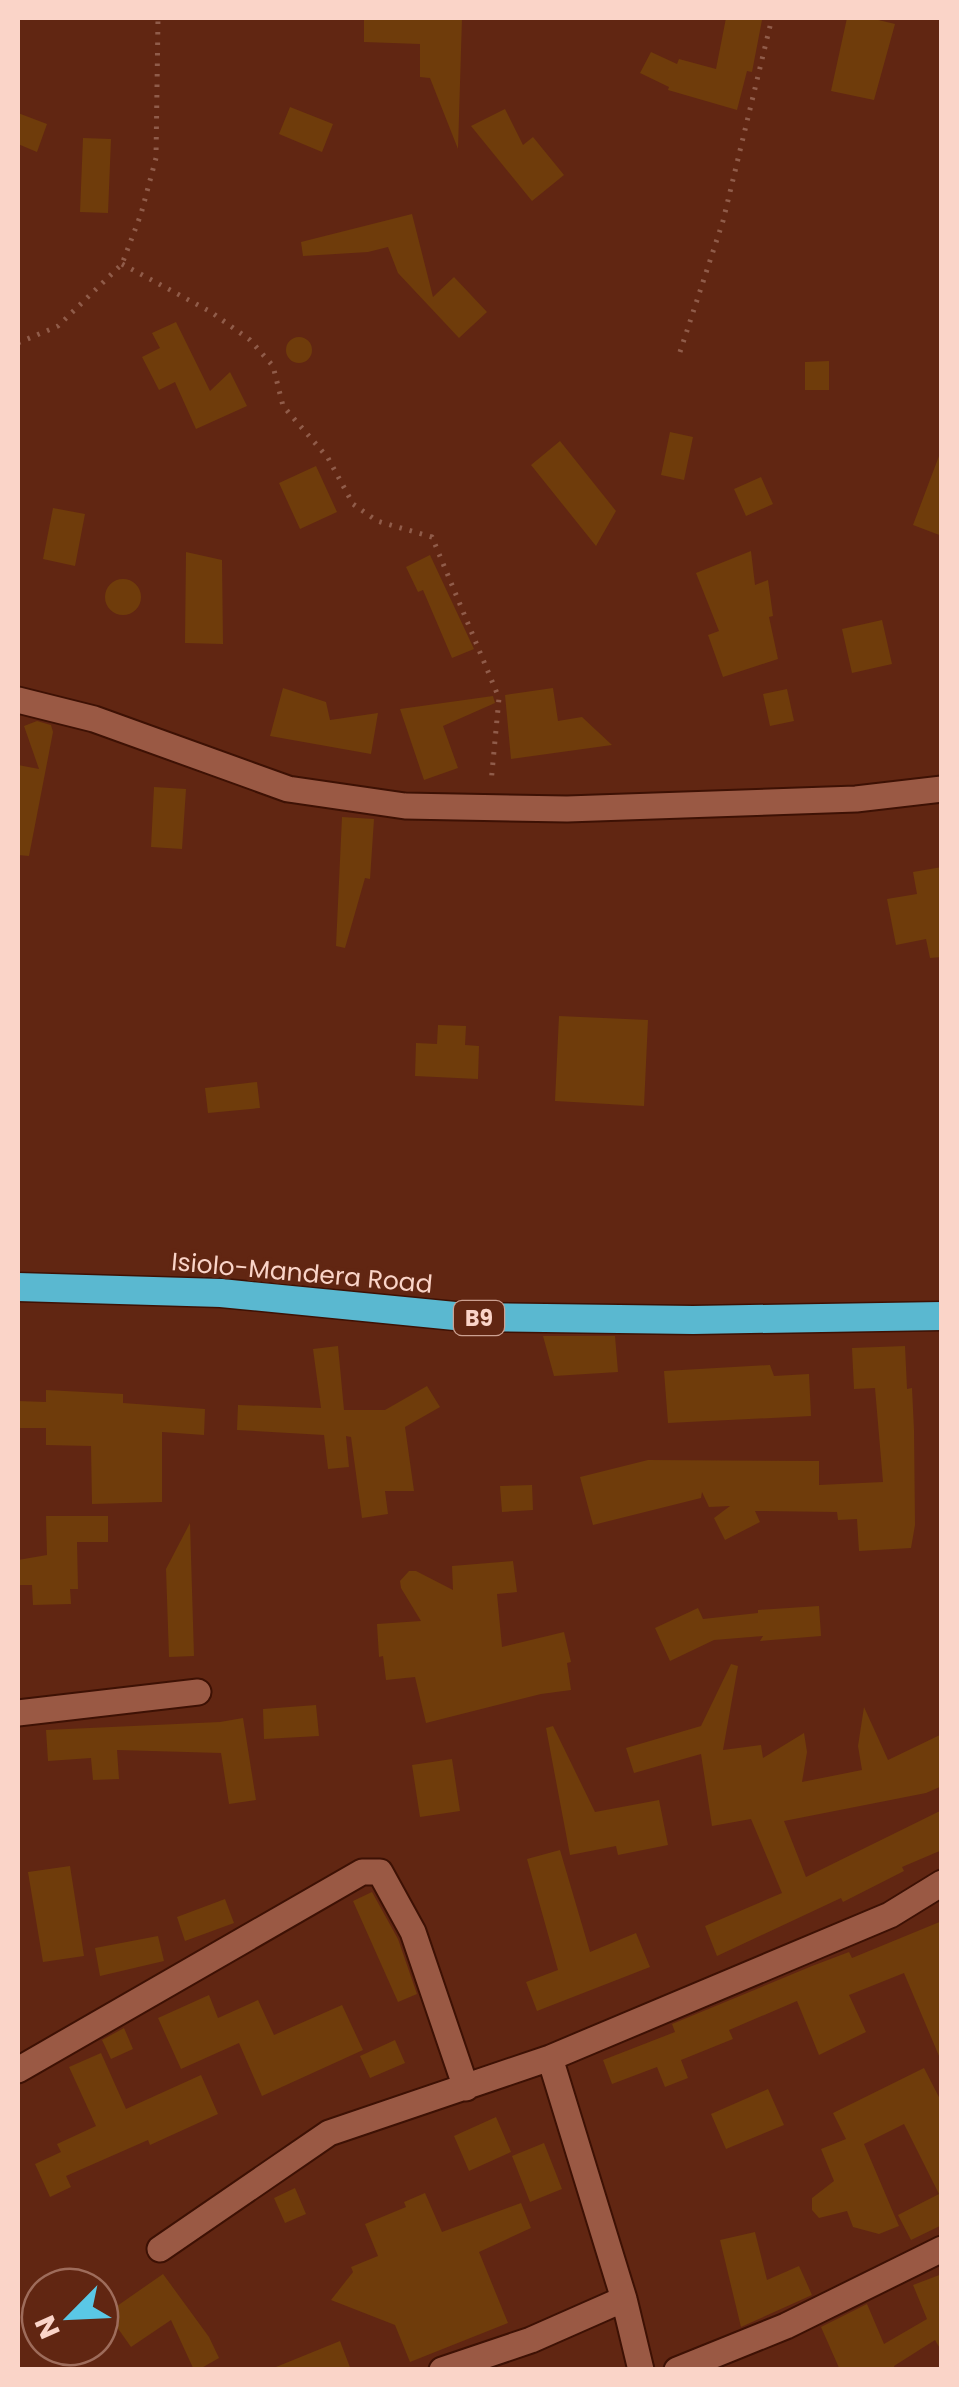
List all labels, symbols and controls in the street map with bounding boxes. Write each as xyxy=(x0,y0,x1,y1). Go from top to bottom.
street label: Isiolo-Mandera Road xyxy=(170,1244,434,1302)
road number: B9 xyxy=(454,1301,504,1335)
north arrow xyxy=(20,2267,120,2367)
text: N xyxy=(26,2309,70,2345)

